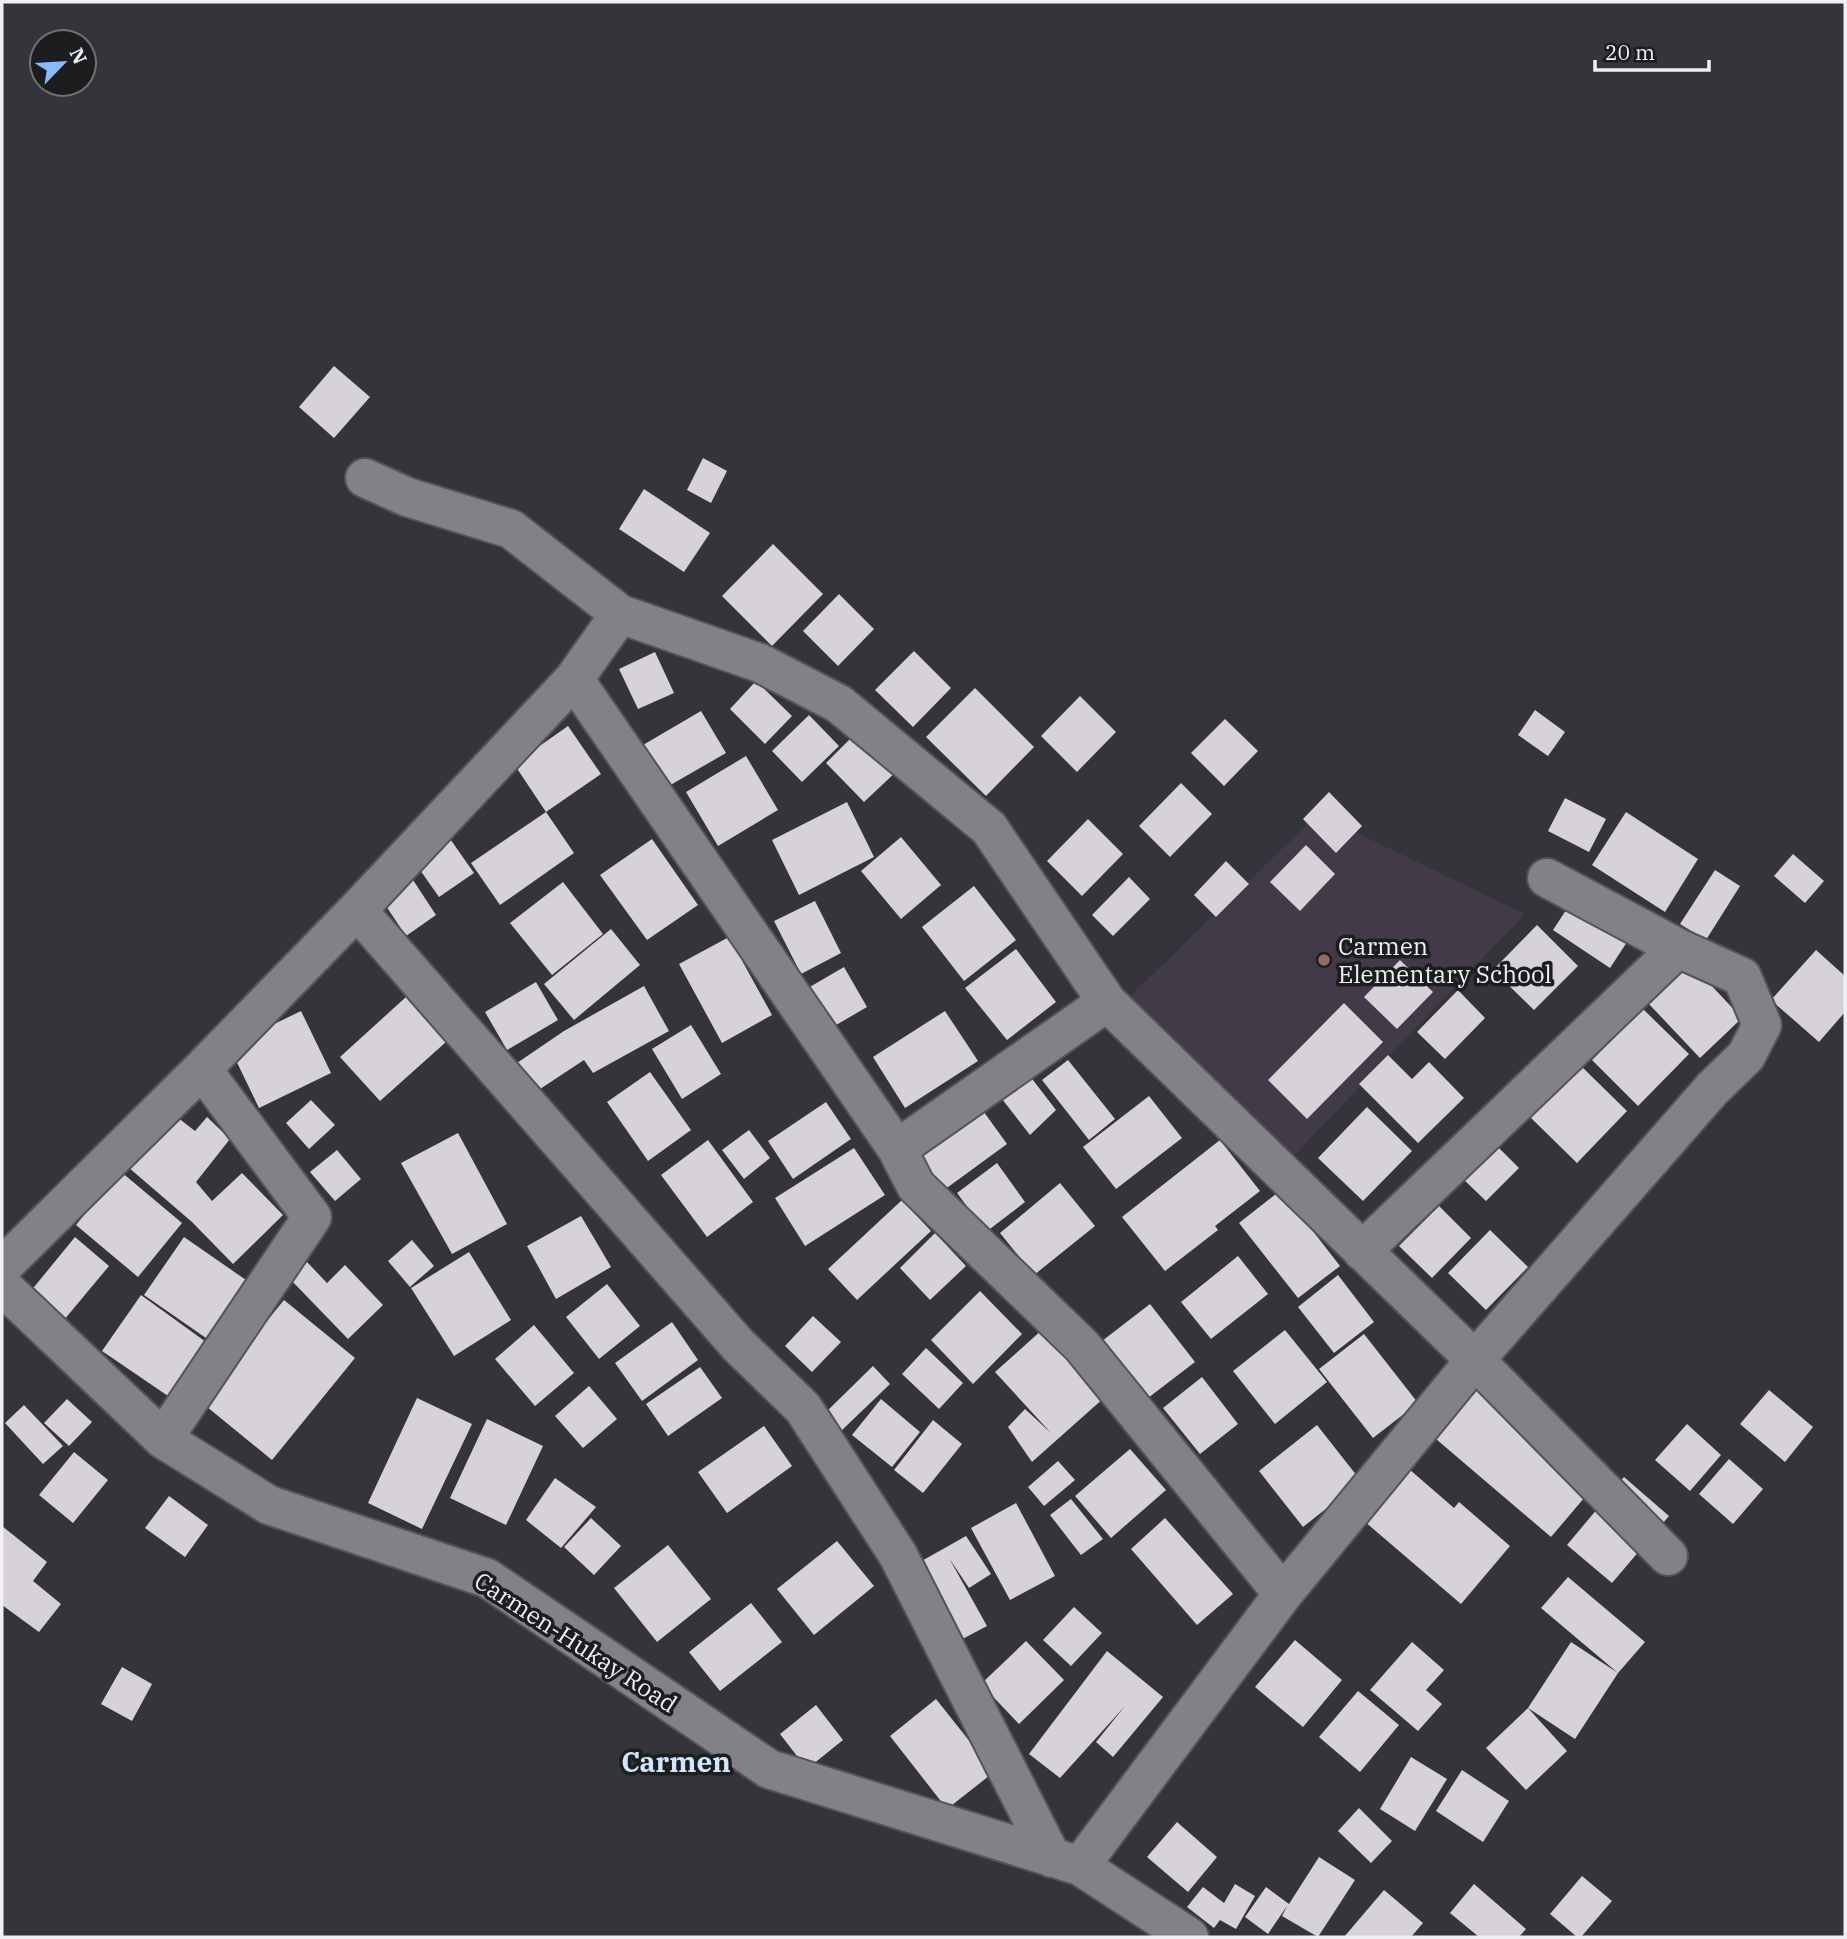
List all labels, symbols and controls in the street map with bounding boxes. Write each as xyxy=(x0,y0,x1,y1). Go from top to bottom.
north arrow xyxy=(28,28,98,98)
scale bar xyxy=(1595,28,1709,72)
text: 20 m xyxy=(1605,38,1655,66)
text: N xyxy=(64,44,92,68)
place label: Carmen Elementary School xyxy=(1338,930,1552,990)
marker: Carmen Elementary School xyxy=(1316,952,1332,968)
street label: Carmen-Hukay Road xyxy=(468,1564,684,1720)
district label: Carmen xyxy=(621,1743,731,1780)

